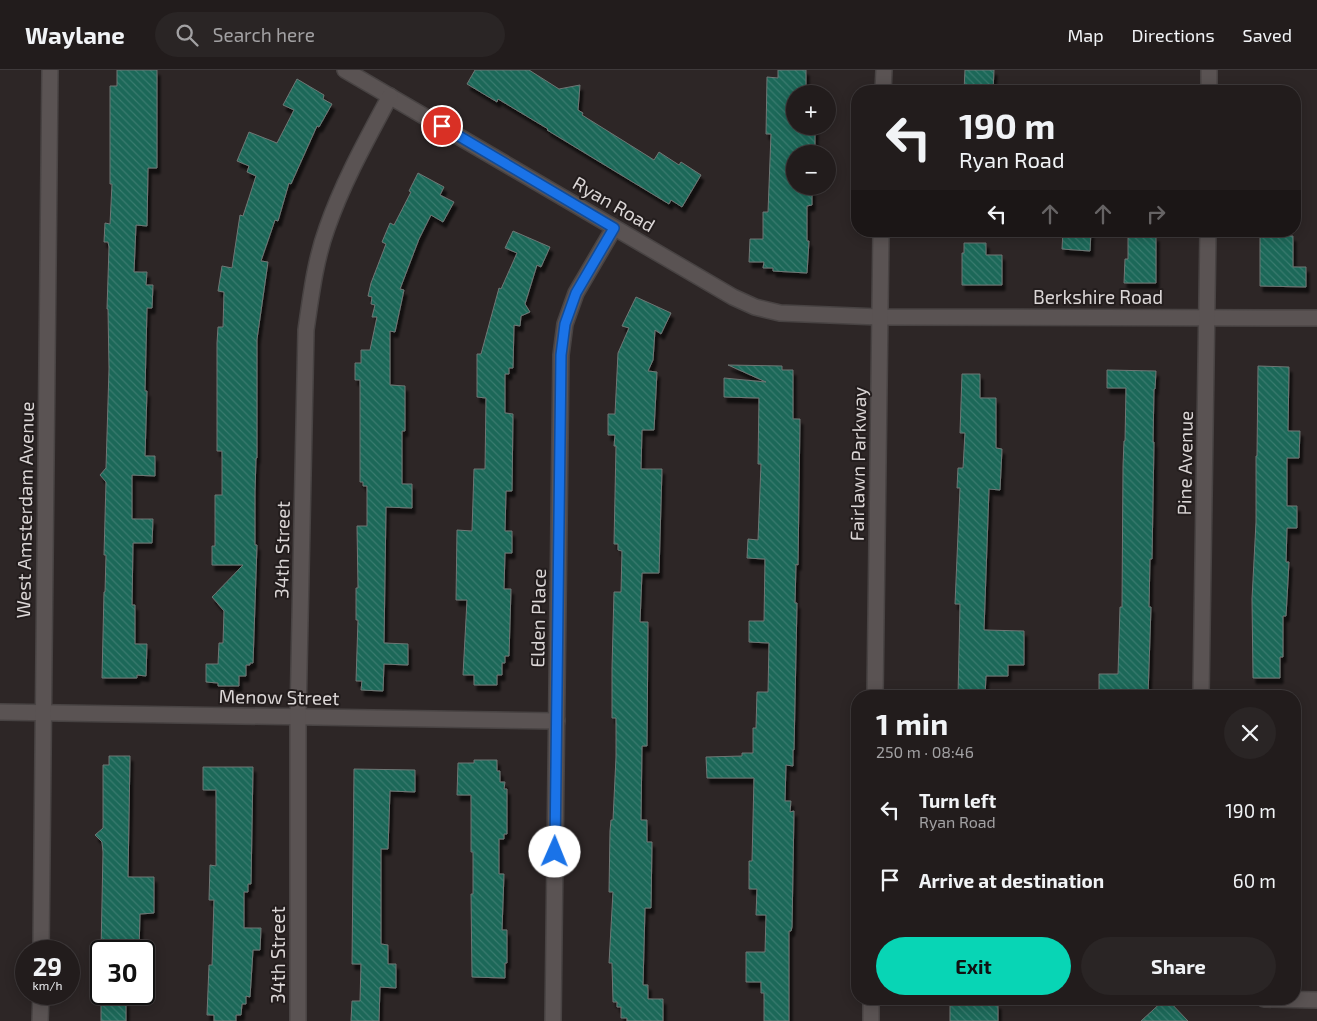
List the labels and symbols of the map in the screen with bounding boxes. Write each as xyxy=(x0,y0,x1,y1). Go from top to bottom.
pin xyxy=(421,105,463,147)
street label: Ryan Road xyxy=(569,171,659,236)
street label: Berkshire Road xyxy=(1033,285,1163,308)
street label: Fairlawn Parkway xyxy=(845,387,870,541)
street label: West Amsterdam Avenue xyxy=(11,401,38,619)
street label: Pine Avenue xyxy=(1172,410,1197,515)
street label: 34th Street xyxy=(269,501,294,599)
street label: Elden Place xyxy=(525,568,550,668)
street label: Menow Street xyxy=(218,684,340,709)
position arrow xyxy=(528,825,580,877)
street label: 34th Street xyxy=(266,906,289,1004)
speed limit sign: 30 xyxy=(90,940,155,1005)

